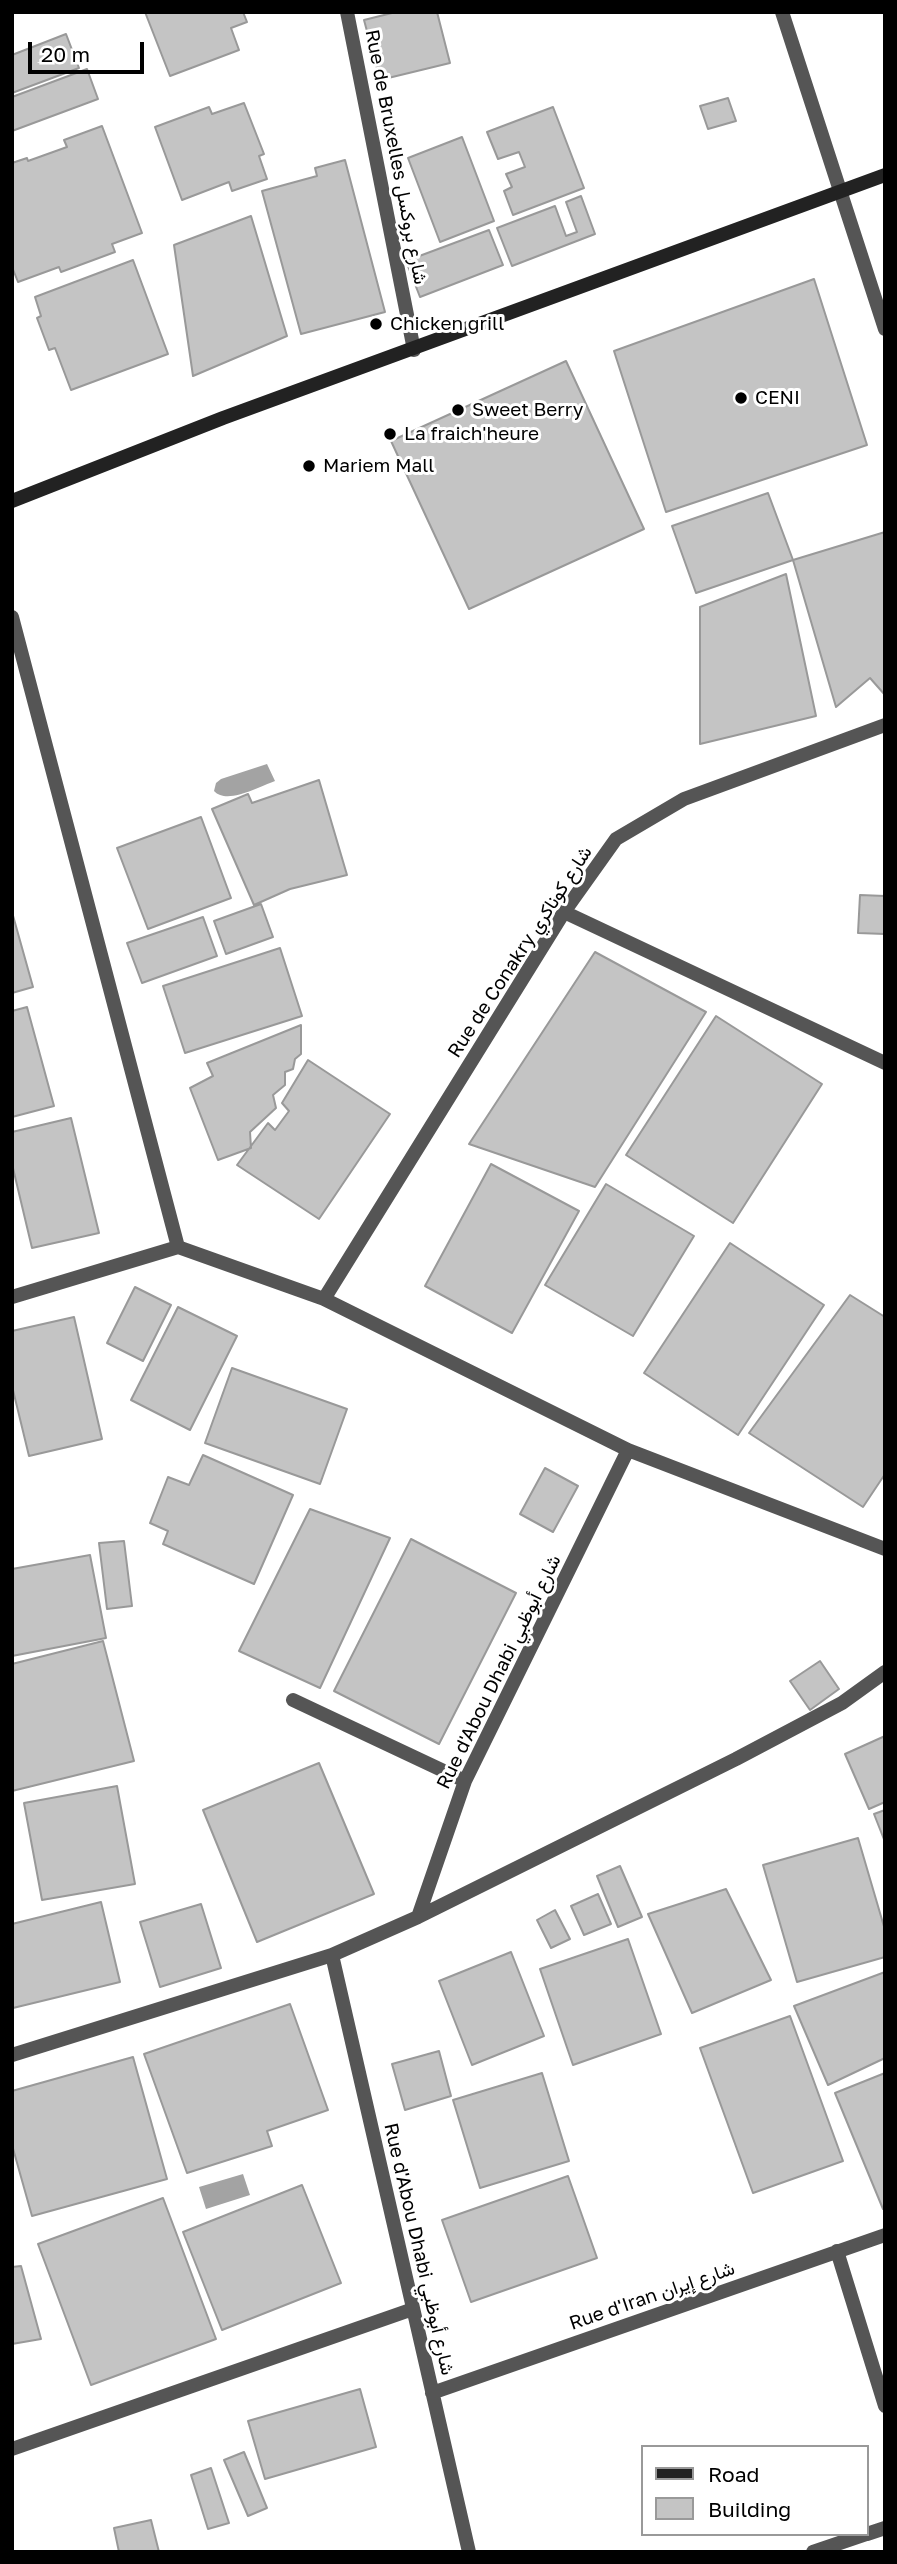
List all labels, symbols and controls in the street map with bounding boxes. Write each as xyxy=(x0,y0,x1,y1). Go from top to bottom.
scale bar xyxy=(32,28,147,72)
street label: Rue de Bruxelles شارع بروكسل xyxy=(360,28,432,286)
text: 20 m xyxy=(41,41,90,67)
place label: Chicken grill xyxy=(390,313,504,335)
marker: Chicken grill xyxy=(368,316,384,332)
place label: CENI xyxy=(755,387,800,409)
marker: CENI xyxy=(733,390,749,406)
place label: Sweet Berry xyxy=(472,399,583,421)
marker: Sweet Berry xyxy=(450,402,466,418)
place label: La fraich'heure xyxy=(404,423,539,445)
marker: La fraich'heure xyxy=(382,426,398,442)
place label: Mariem Mall xyxy=(323,455,434,477)
marker: Mariem Mall xyxy=(301,458,317,474)
street label: Rue de Conakry شارع كوناكري xyxy=(443,842,597,1062)
street label: Rue d'Abou Dhabi شارع أبوظبي xyxy=(432,1551,566,1793)
street label: Rue d'Abou Dhabi شارع أبوظبي xyxy=(379,2121,459,2377)
street label: Rue d'Iran شارع إيران xyxy=(566,2257,738,2335)
legend xyxy=(642,2445,869,2536)
text: Road xyxy=(708,2461,759,2487)
text: Building xyxy=(708,2496,791,2522)

